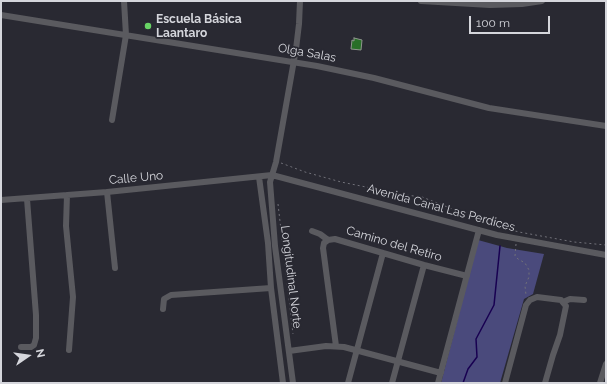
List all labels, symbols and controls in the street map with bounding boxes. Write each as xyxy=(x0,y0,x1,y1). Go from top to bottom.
scale bar xyxy=(471,8,552,34)
place label: Escuela Básica Laantaro xyxy=(156,12,242,40)
text: 100 m xyxy=(476,16,510,30)
marker: Escuela Básica Laantaro xyxy=(143,21,153,31)
street label: Olga Salas xyxy=(277,41,337,65)
street label: Calle Uno xyxy=(108,168,164,188)
street label: Avenida Canal Las Perdices xyxy=(365,181,517,235)
street label: Camino del Retiro xyxy=(344,223,444,265)
street label: Longitudinal Norte xyxy=(278,225,304,329)
north arrow xyxy=(8,336,48,376)
text: N xyxy=(33,348,47,359)

